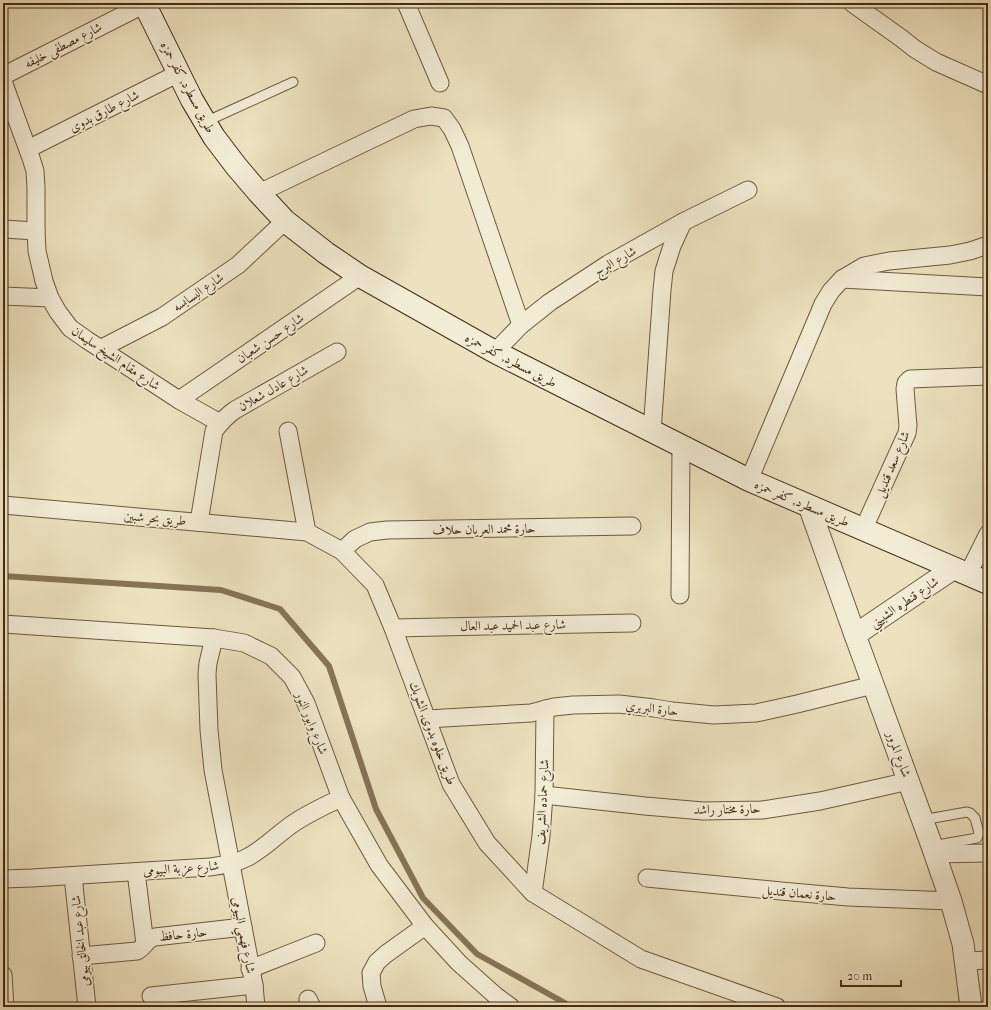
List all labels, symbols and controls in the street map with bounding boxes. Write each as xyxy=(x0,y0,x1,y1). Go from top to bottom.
street label: شارع مصطفى خليفه xyxy=(22,19,106,75)
street label: طريق مسطرد, كفر حمزه xyxy=(157,39,218,136)
street label: شارع طارق بدوى xyxy=(67,87,143,139)
street label: شارع البرج xyxy=(591,243,641,283)
street label: شارع البسابسه xyxy=(170,270,229,318)
street label: شارع حسن شعبان xyxy=(234,310,309,369)
street label: شارع مقام الشيخ سليمان xyxy=(67,323,163,396)
street label: طريق مسطرد, كفر حمزه xyxy=(462,330,559,391)
street label: شارع عادل شعلان xyxy=(235,362,313,418)
street label: شارع سعد قنديل xyxy=(871,429,916,501)
street label: طريق مسطرد, كفر حمزه xyxy=(752,476,852,531)
street label: طريق بحر شبين xyxy=(123,508,187,529)
street label: حارة محمد العريان حلاف xyxy=(432,521,536,538)
street label: شارع قنطره الشبيني xyxy=(867,573,944,634)
street label: شارع عبد الحميد عبد العال xyxy=(460,617,566,637)
street label: طريق خلوه بدوى, الشوبك xyxy=(405,679,460,787)
street label: شارع وابور النور xyxy=(288,688,331,758)
street label: حارة البربري xyxy=(624,697,679,722)
street label: شارع المرور xyxy=(879,727,914,780)
street label: شارع حماده الشريف xyxy=(532,759,556,845)
street label: حارة مختار راشد xyxy=(693,801,761,818)
street label: شارع عزبة البيومى xyxy=(142,858,220,882)
street label: حارة نعمان قنديل xyxy=(761,882,837,906)
street label: شارع عبد الخالق بيومى xyxy=(68,894,96,987)
street label: شارع فهمي البيومى xyxy=(224,895,259,976)
street label: حارة حافظ xyxy=(158,924,208,945)
scale bar xyxy=(841,962,901,988)
text: 20 m xyxy=(847,969,872,983)

